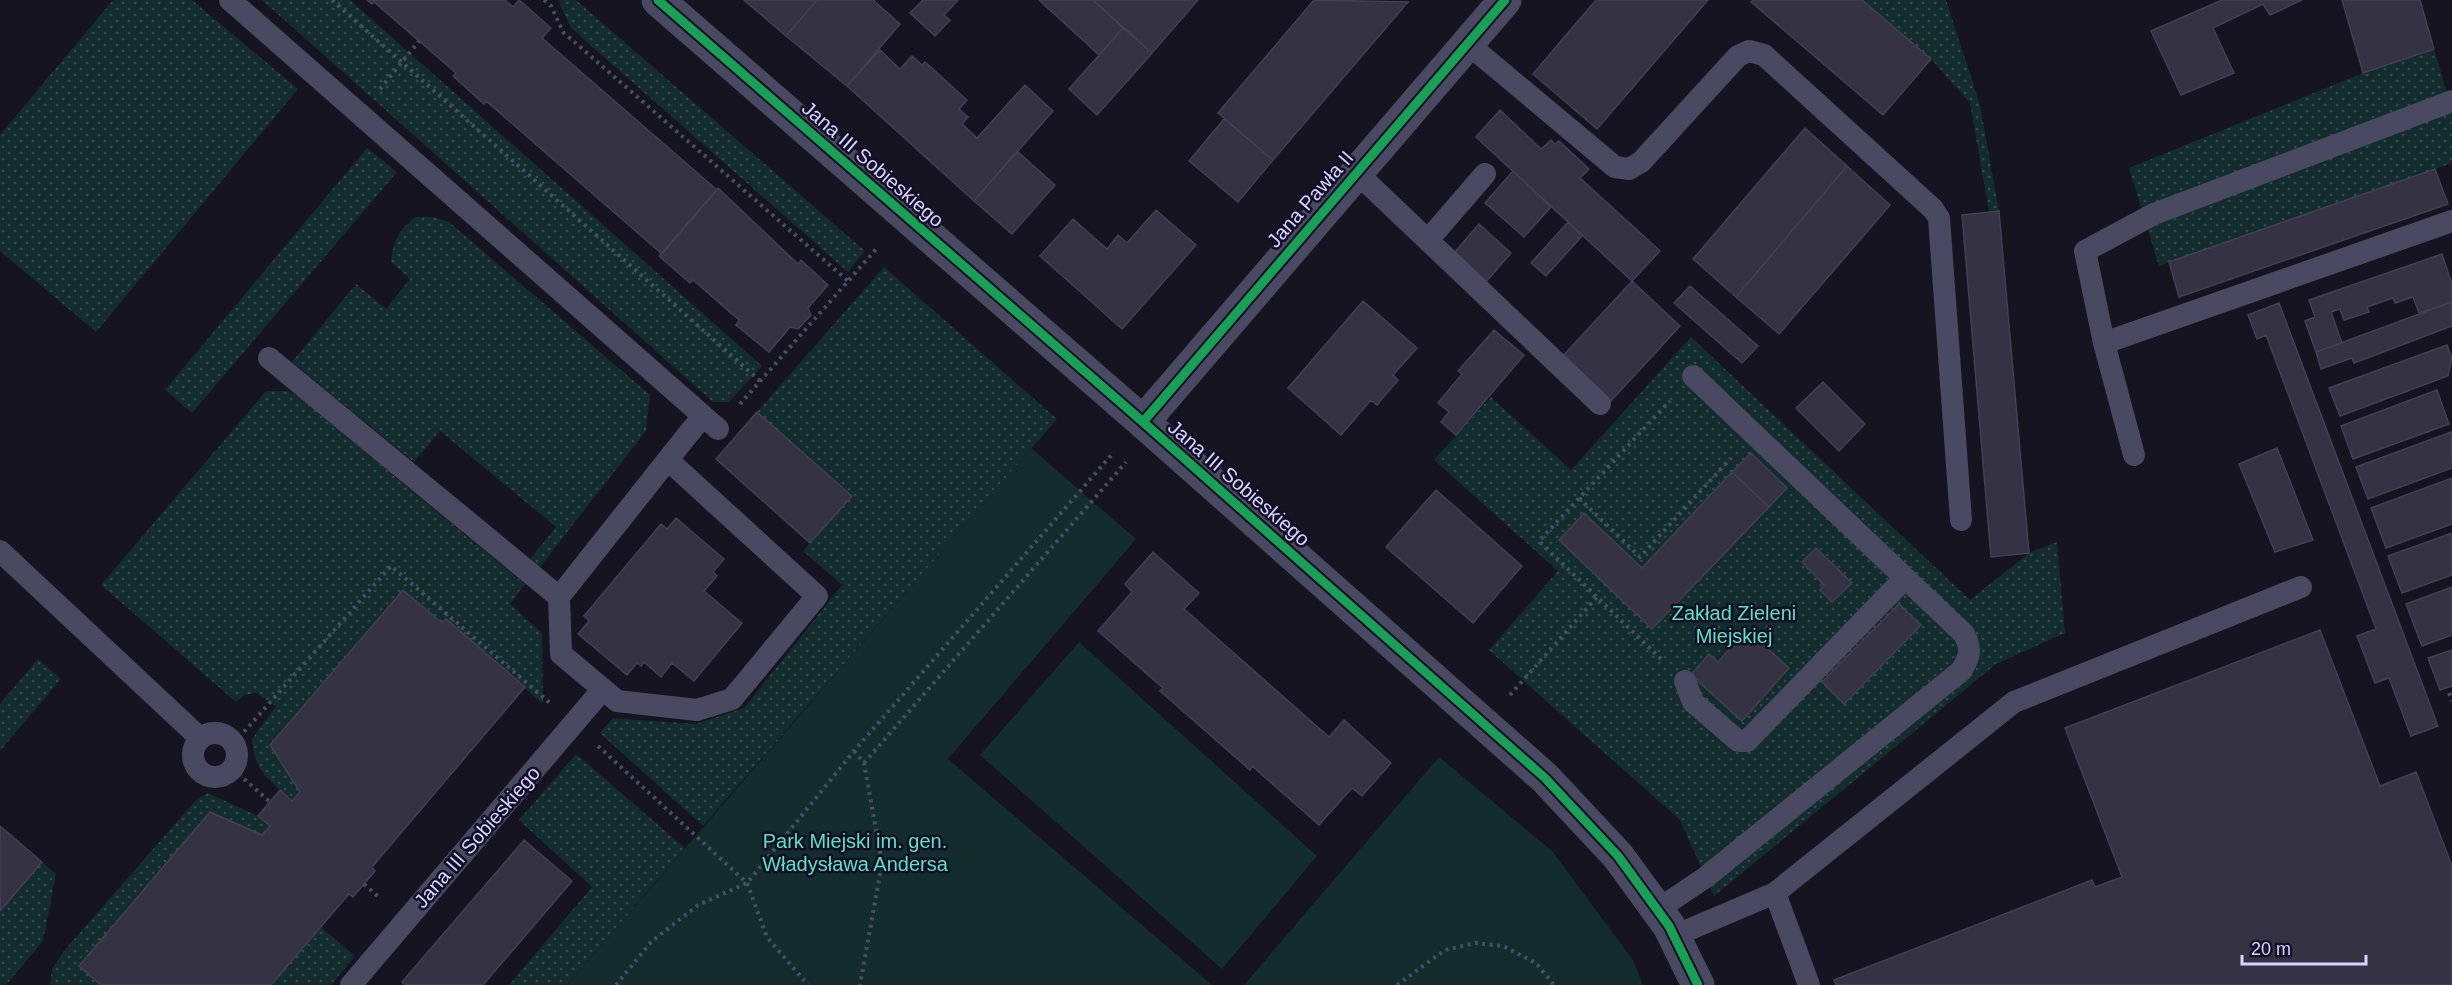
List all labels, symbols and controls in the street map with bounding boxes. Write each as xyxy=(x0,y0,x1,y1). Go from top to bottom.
street label: Jana III Sobieskiego xyxy=(798,97,948,231)
street label: Jana Pawła II xyxy=(1262,146,1358,252)
street label: Jana III Sobieskiego xyxy=(1164,416,1314,550)
park label: Zakład Zieleni Miejskiej xyxy=(1672,602,1796,647)
street label: Jana III Sobieskiego xyxy=(410,762,544,912)
park label: Park Miejski im. gen. Władysława Andersa xyxy=(762,830,949,875)
scale bar xyxy=(2242,928,2366,966)
text: 20 m xyxy=(2251,939,2291,959)

